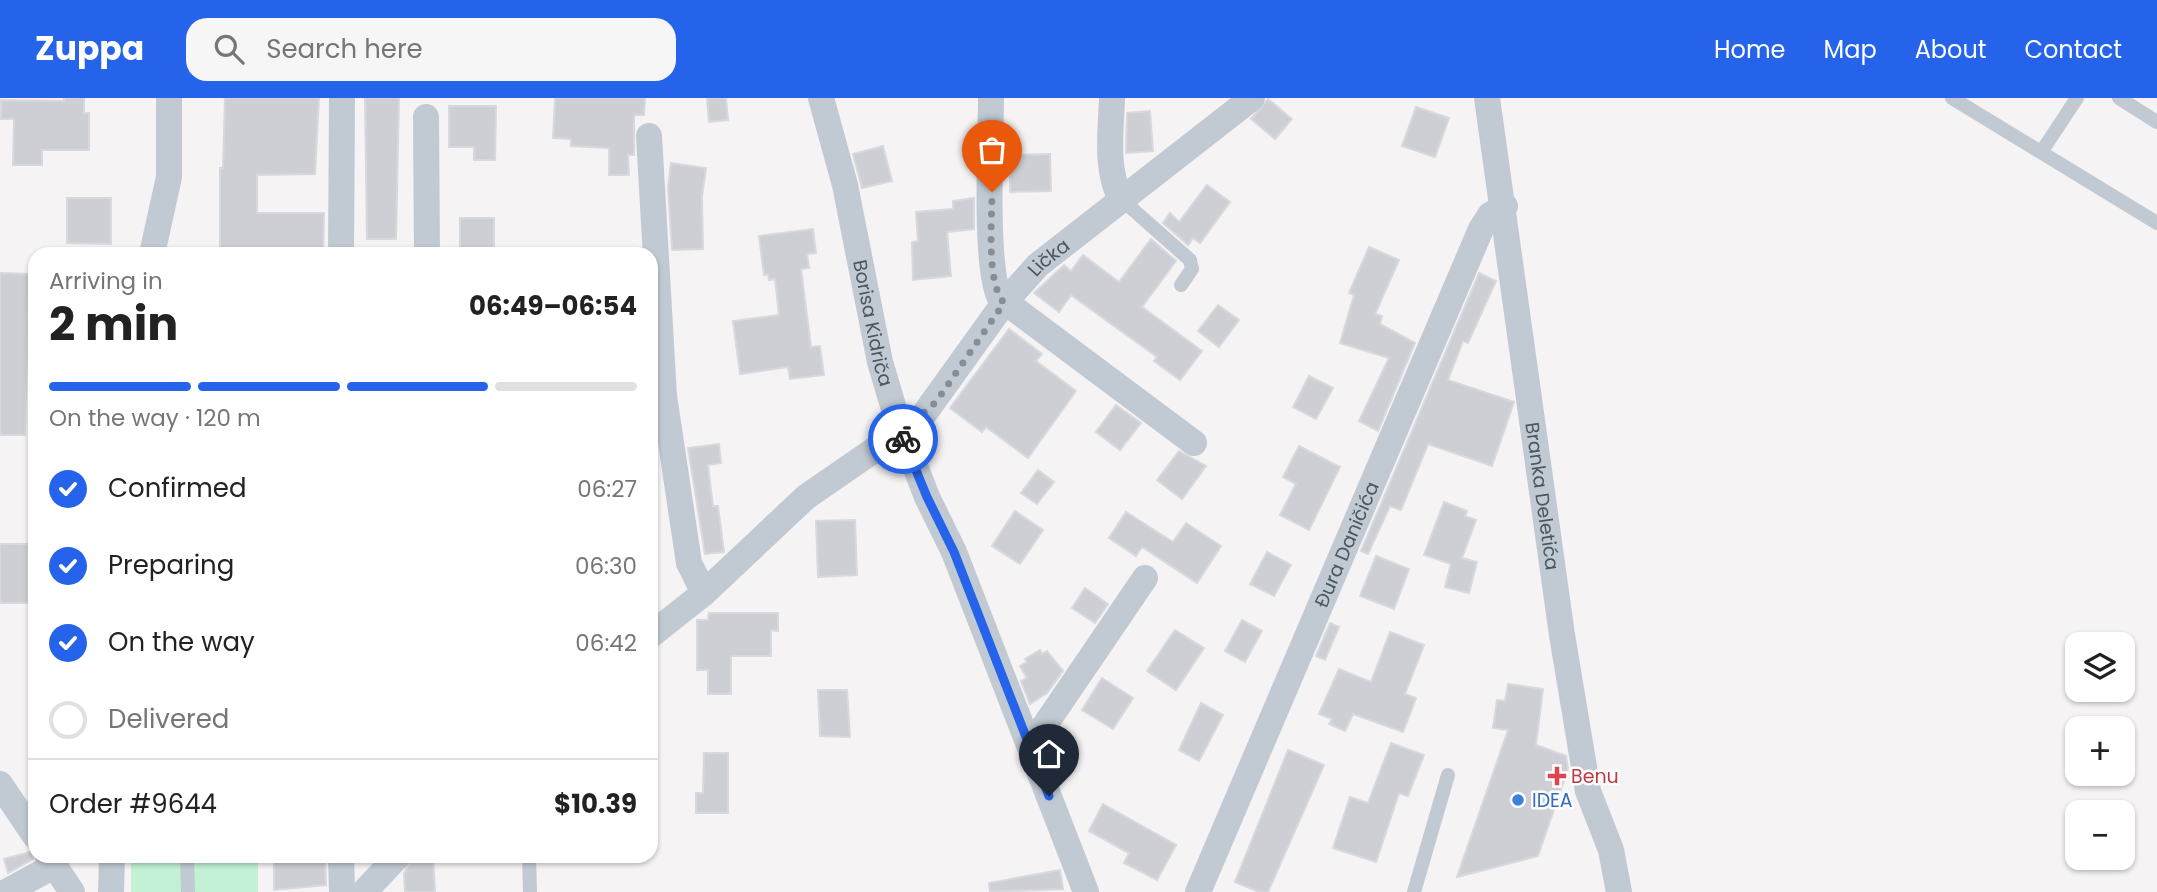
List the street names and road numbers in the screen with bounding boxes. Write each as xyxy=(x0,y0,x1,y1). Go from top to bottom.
street label: Lička xyxy=(1021,232,1075,282)
street label: Borisa Kidriča xyxy=(846,257,899,390)
street label: Branka Deletića xyxy=(1518,420,1566,572)
street label: Đura Daničića xyxy=(1308,477,1386,612)

